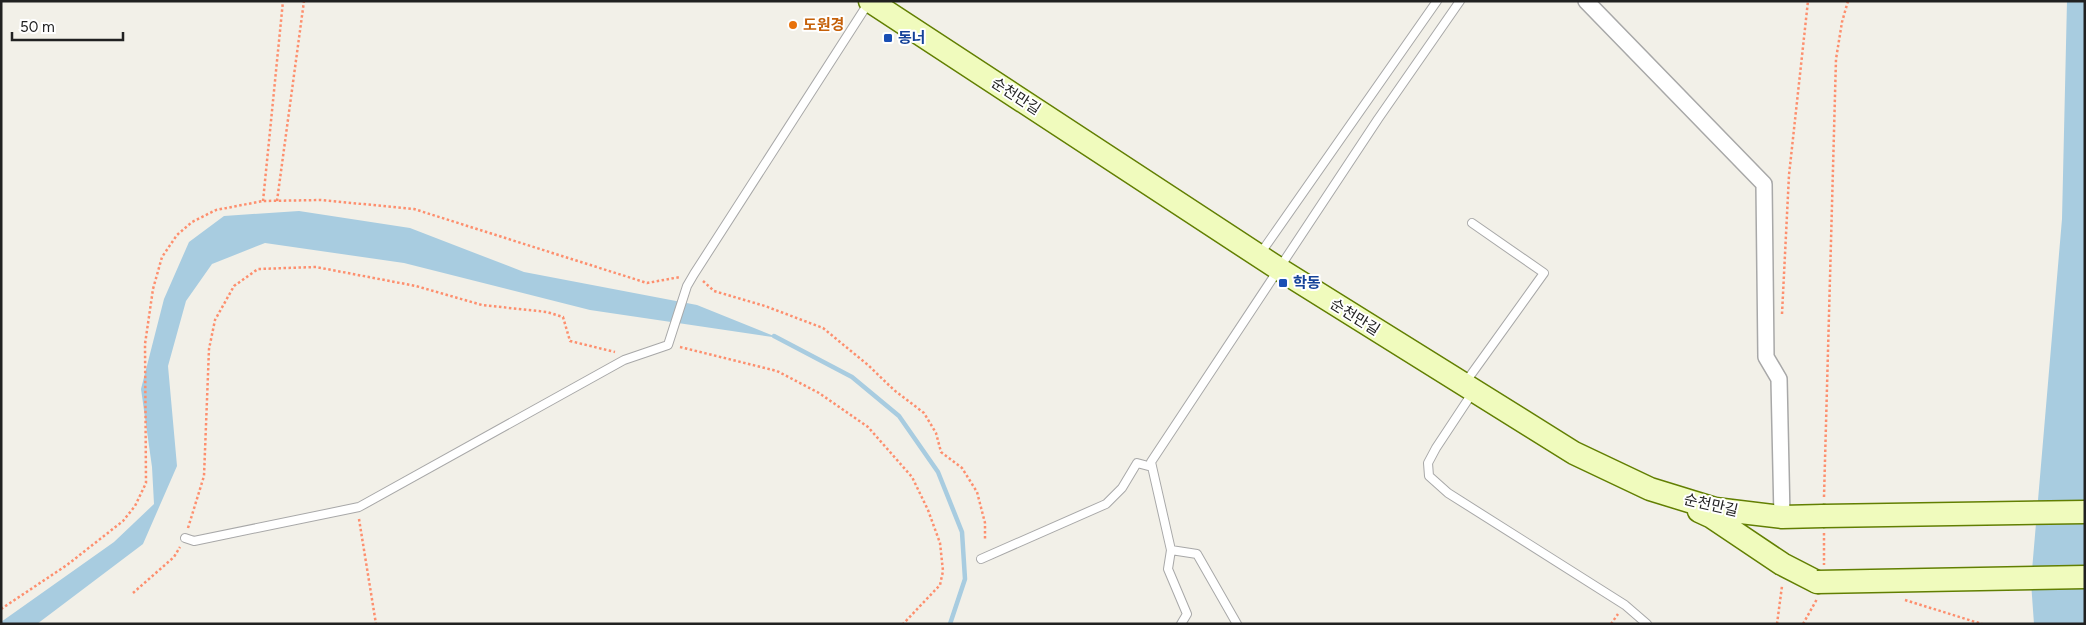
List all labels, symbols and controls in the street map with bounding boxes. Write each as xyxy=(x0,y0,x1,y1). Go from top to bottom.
scale bar xyxy=(12,10,124,42)
place label: 도원경 xyxy=(803,16,844,34)
text: 50 m xyxy=(20,18,55,36)
marker: 도원경 xyxy=(787,19,799,31)
place label: 동너 xyxy=(898,29,926,47)
marker: 동너 xyxy=(882,32,894,44)
street label: 순천만길 xyxy=(988,73,1044,119)
place label: 학동 xyxy=(1293,274,1321,292)
marker: 학동 xyxy=(1277,277,1289,289)
street label: 순천만길 xyxy=(1327,295,1383,339)
street label: 순천만길 xyxy=(1682,490,1740,520)

